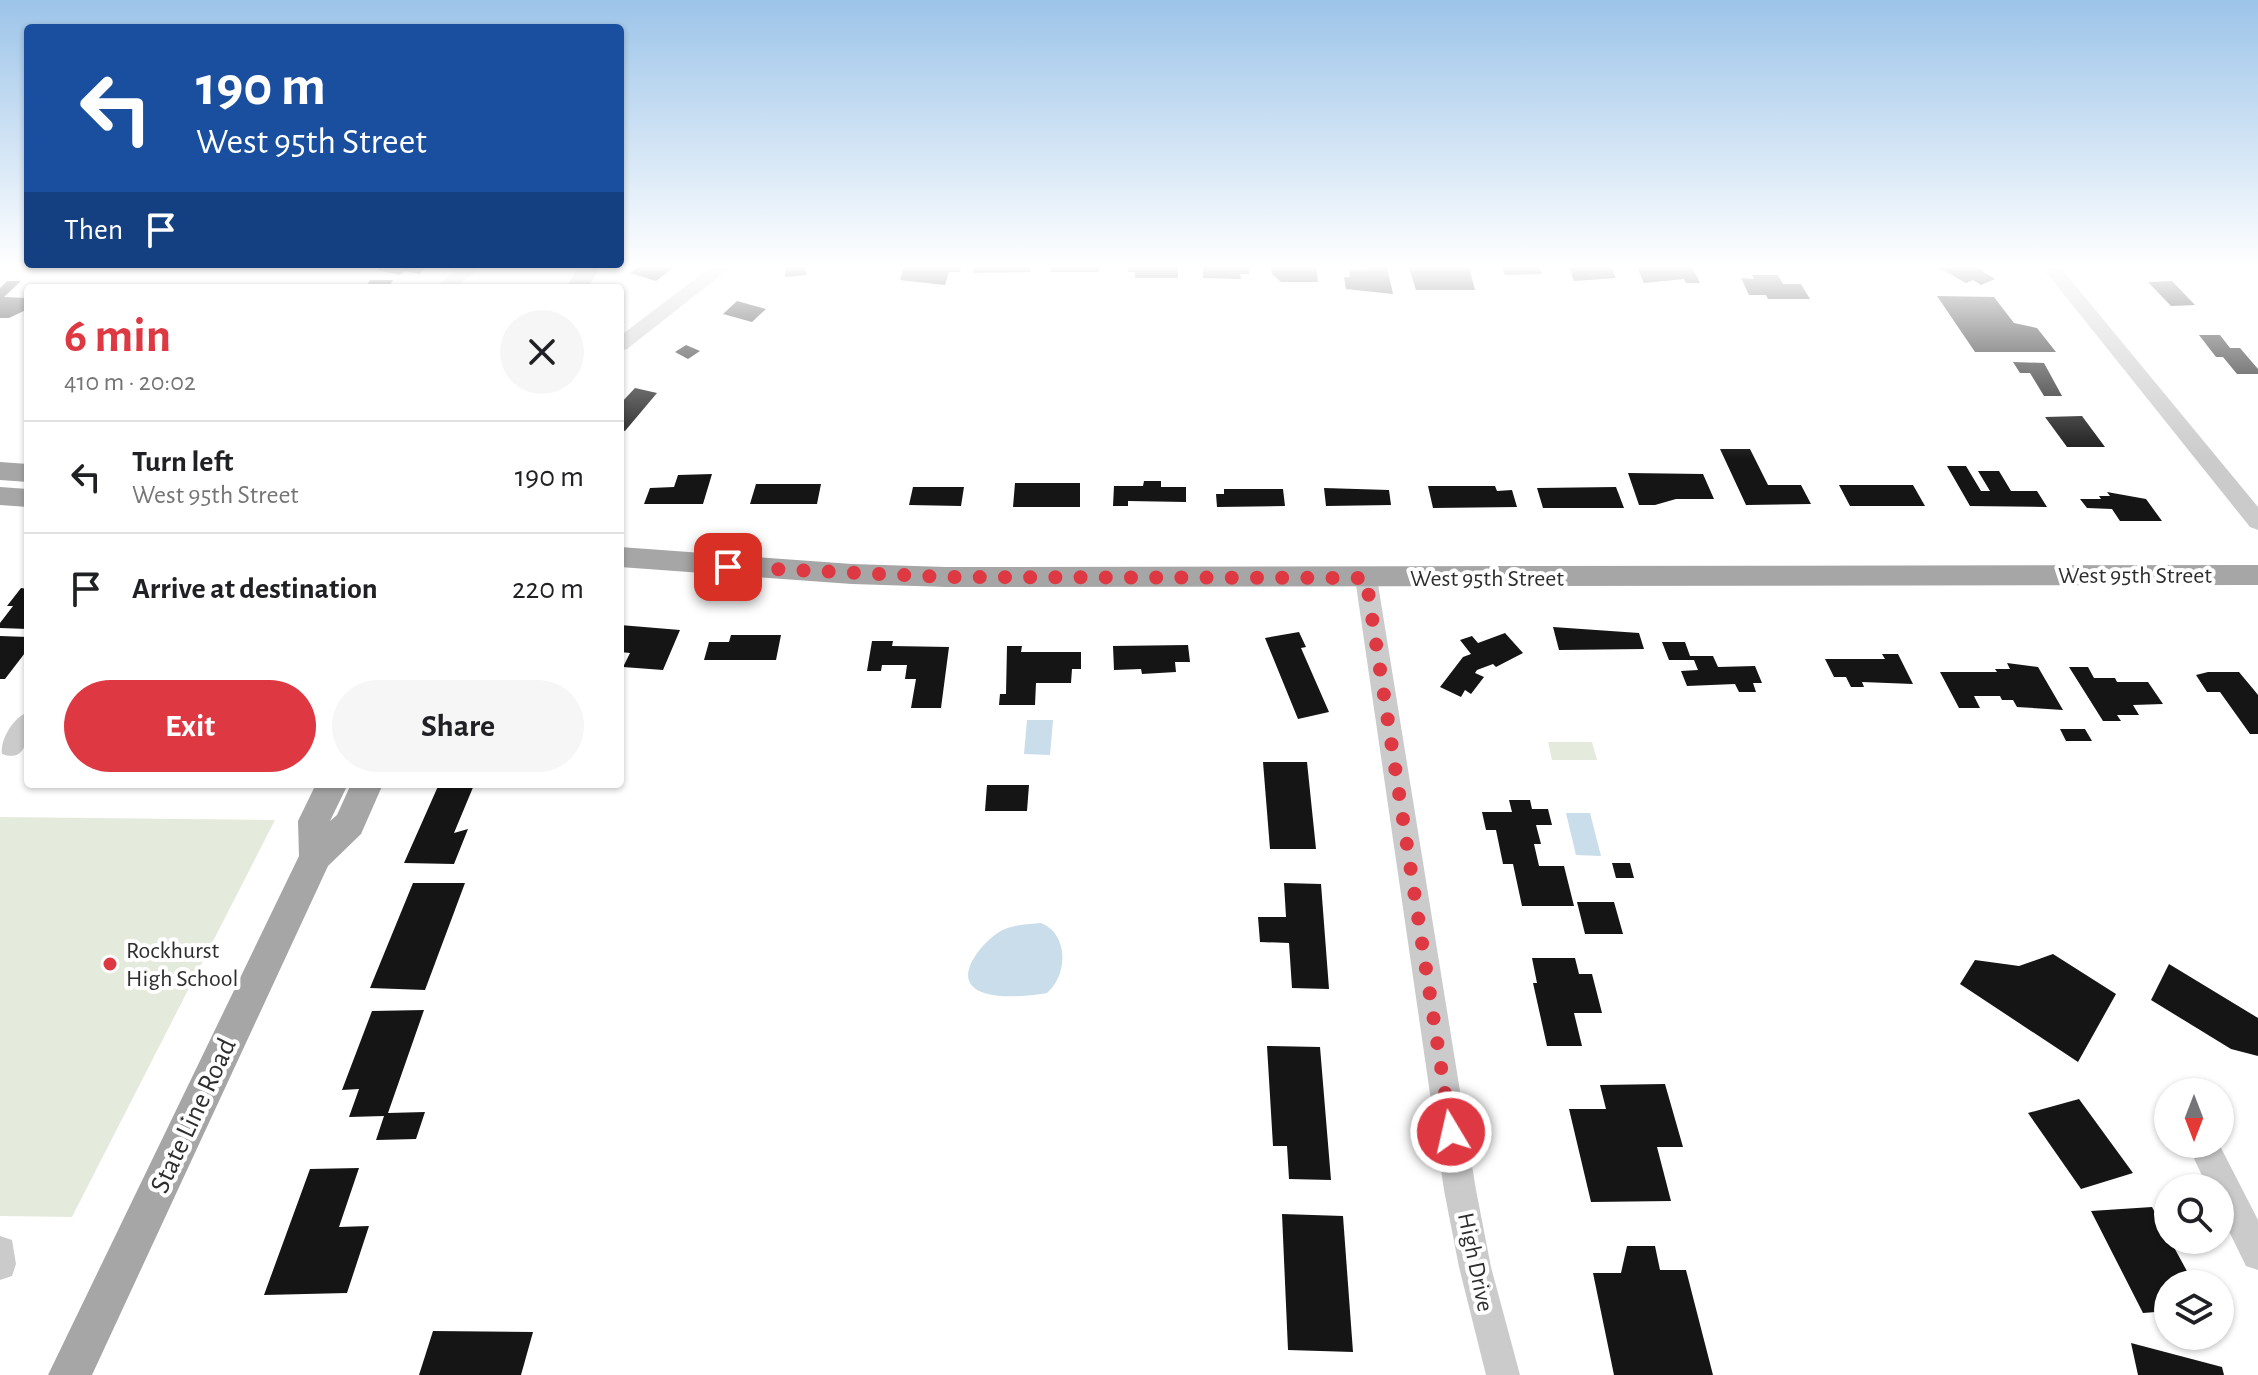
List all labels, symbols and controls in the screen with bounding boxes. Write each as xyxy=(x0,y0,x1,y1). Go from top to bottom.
icon: left xyxy=(64,56,168,160)
text: 190 m xyxy=(196,59,326,115)
text: West 95th Street xyxy=(196,124,427,160)
icon: arrive xyxy=(139,208,183,252)
text: Then xyxy=(64,215,123,245)
button: close xyxy=(500,310,584,394)
text: 6 min xyxy=(64,313,171,361)
text: 410 m · 20:02 xyxy=(64,369,196,395)
text: Turn left xyxy=(132,447,233,477)
icon: left xyxy=(64,455,108,499)
text: 190 m xyxy=(515,462,584,492)
text: West 95th Street xyxy=(132,482,299,508)
pin xyxy=(694,533,762,601)
icon: arrive xyxy=(706,545,750,589)
street label: West 95th Street xyxy=(2058,564,2212,588)
icon: arrive xyxy=(64,567,108,611)
street label: West 95th Street xyxy=(1410,567,1564,591)
text: Arrive at destination xyxy=(132,574,378,604)
text: 220 m xyxy=(512,574,584,604)
button: Exit xyxy=(64,680,316,772)
button: Share xyxy=(332,680,584,772)
place label: Rockhurst High School xyxy=(126,939,238,991)
marker: Rockhurst High School xyxy=(101,955,119,973)
street label: State Line Road xyxy=(146,1034,242,1198)
north arrow xyxy=(2154,1078,2234,1158)
map controls xyxy=(2154,1078,2234,1350)
position arrow xyxy=(1409,1090,1493,1174)
button: search xyxy=(2154,1174,2234,1254)
street label: High Drive xyxy=(1453,1211,1497,1314)
button: layers xyxy=(2154,1270,2234,1350)

